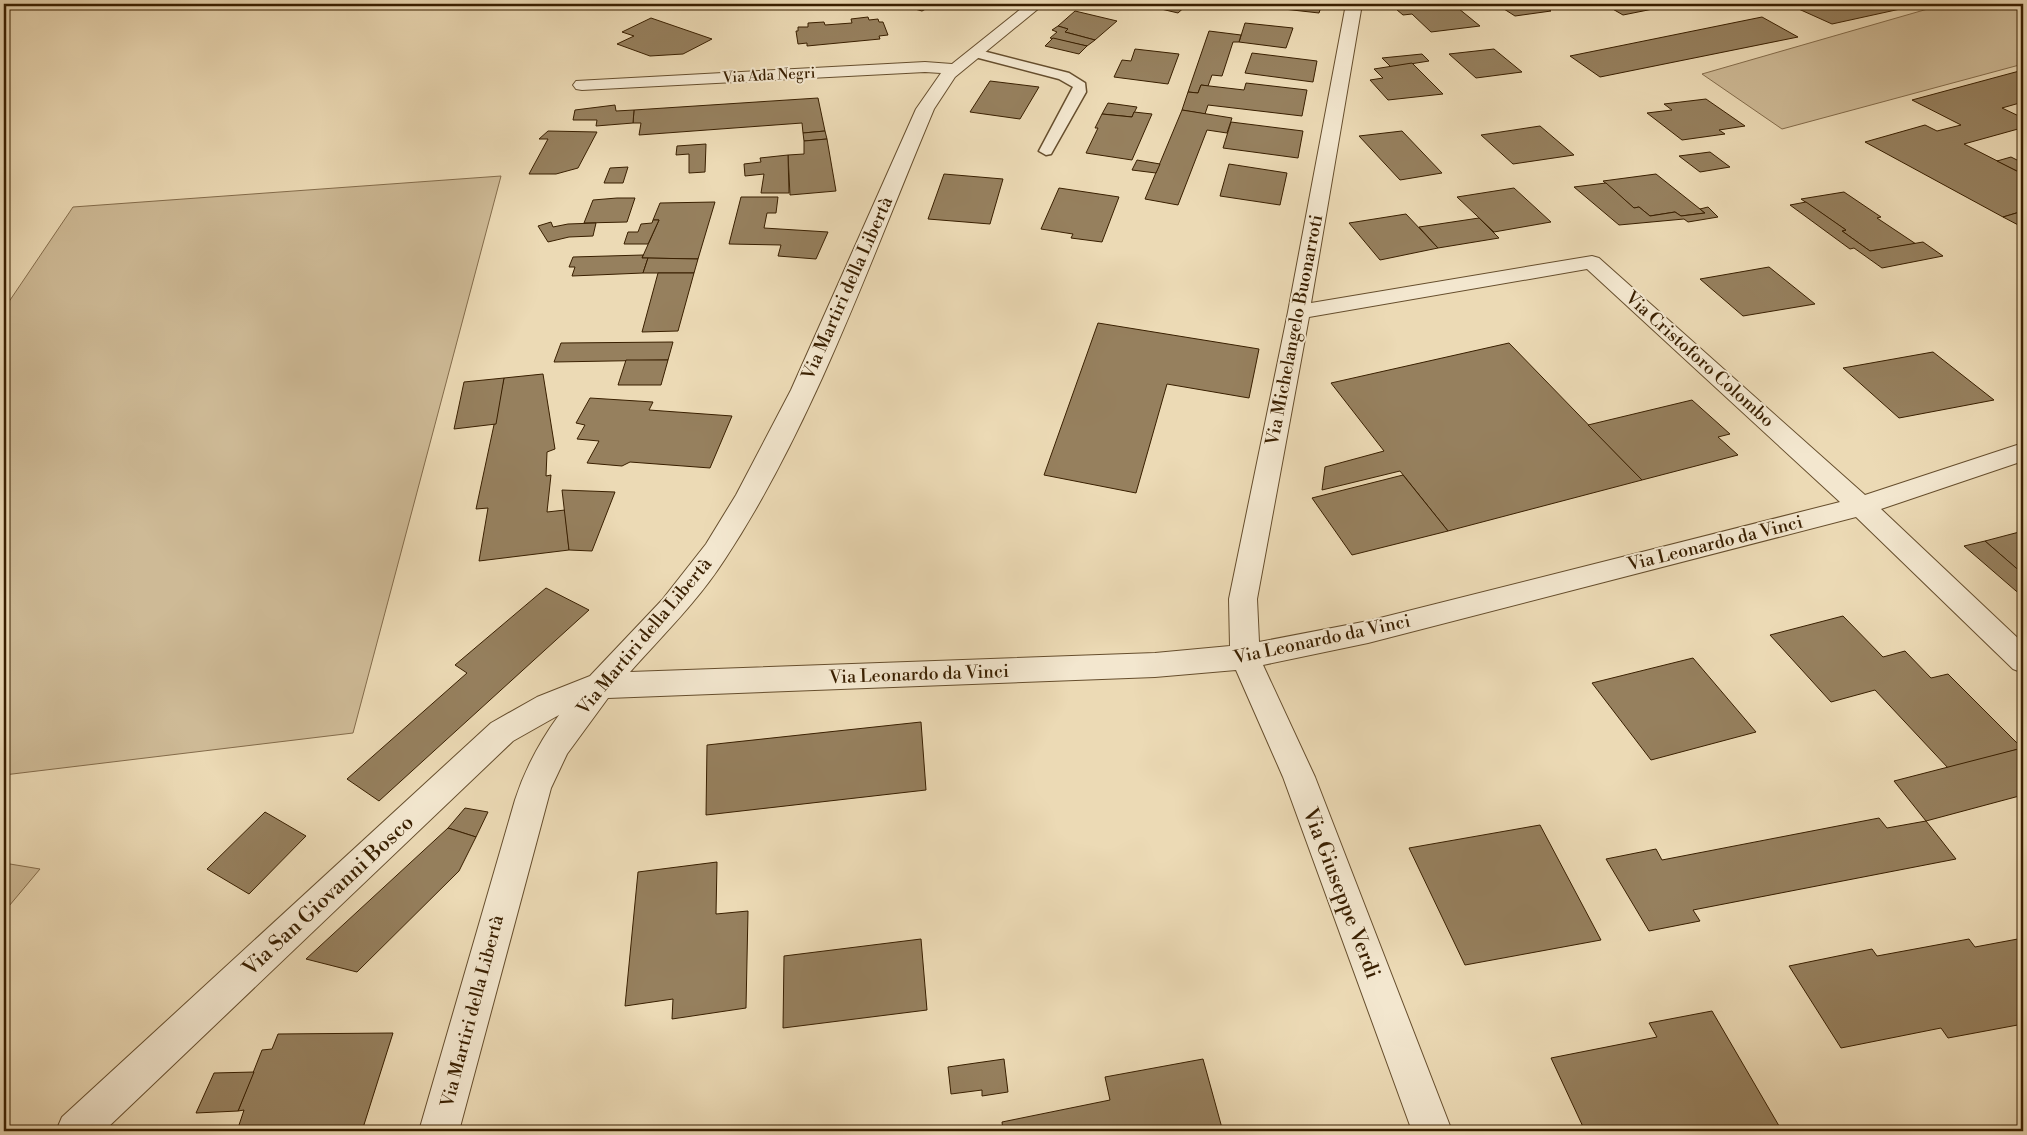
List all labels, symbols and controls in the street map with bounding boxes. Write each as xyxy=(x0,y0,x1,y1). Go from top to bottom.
street label: Via Ada Negri xyxy=(721,64,816,87)
street label: Via Martiri della Libertà xyxy=(796,192,899,384)
street label: Via Michelangelo Buonarroti xyxy=(1261,213,1328,448)
street label: Via Cristoforo Colombo xyxy=(1620,286,1779,432)
street label: Via Leonardo da Vinci xyxy=(1624,511,1805,577)
street label: Via Martiri della Libertà xyxy=(571,552,717,720)
street label: Via Leonardo da Vinci xyxy=(1231,610,1412,670)
street label: Via Leonardo da Vinci xyxy=(828,660,1009,689)
street label: Via Giuseppe Verdi xyxy=(1296,803,1386,982)
street label: Via San Giovanni Bosco xyxy=(237,810,420,982)
street label: Via Martiri della Libertà xyxy=(435,912,509,1111)

